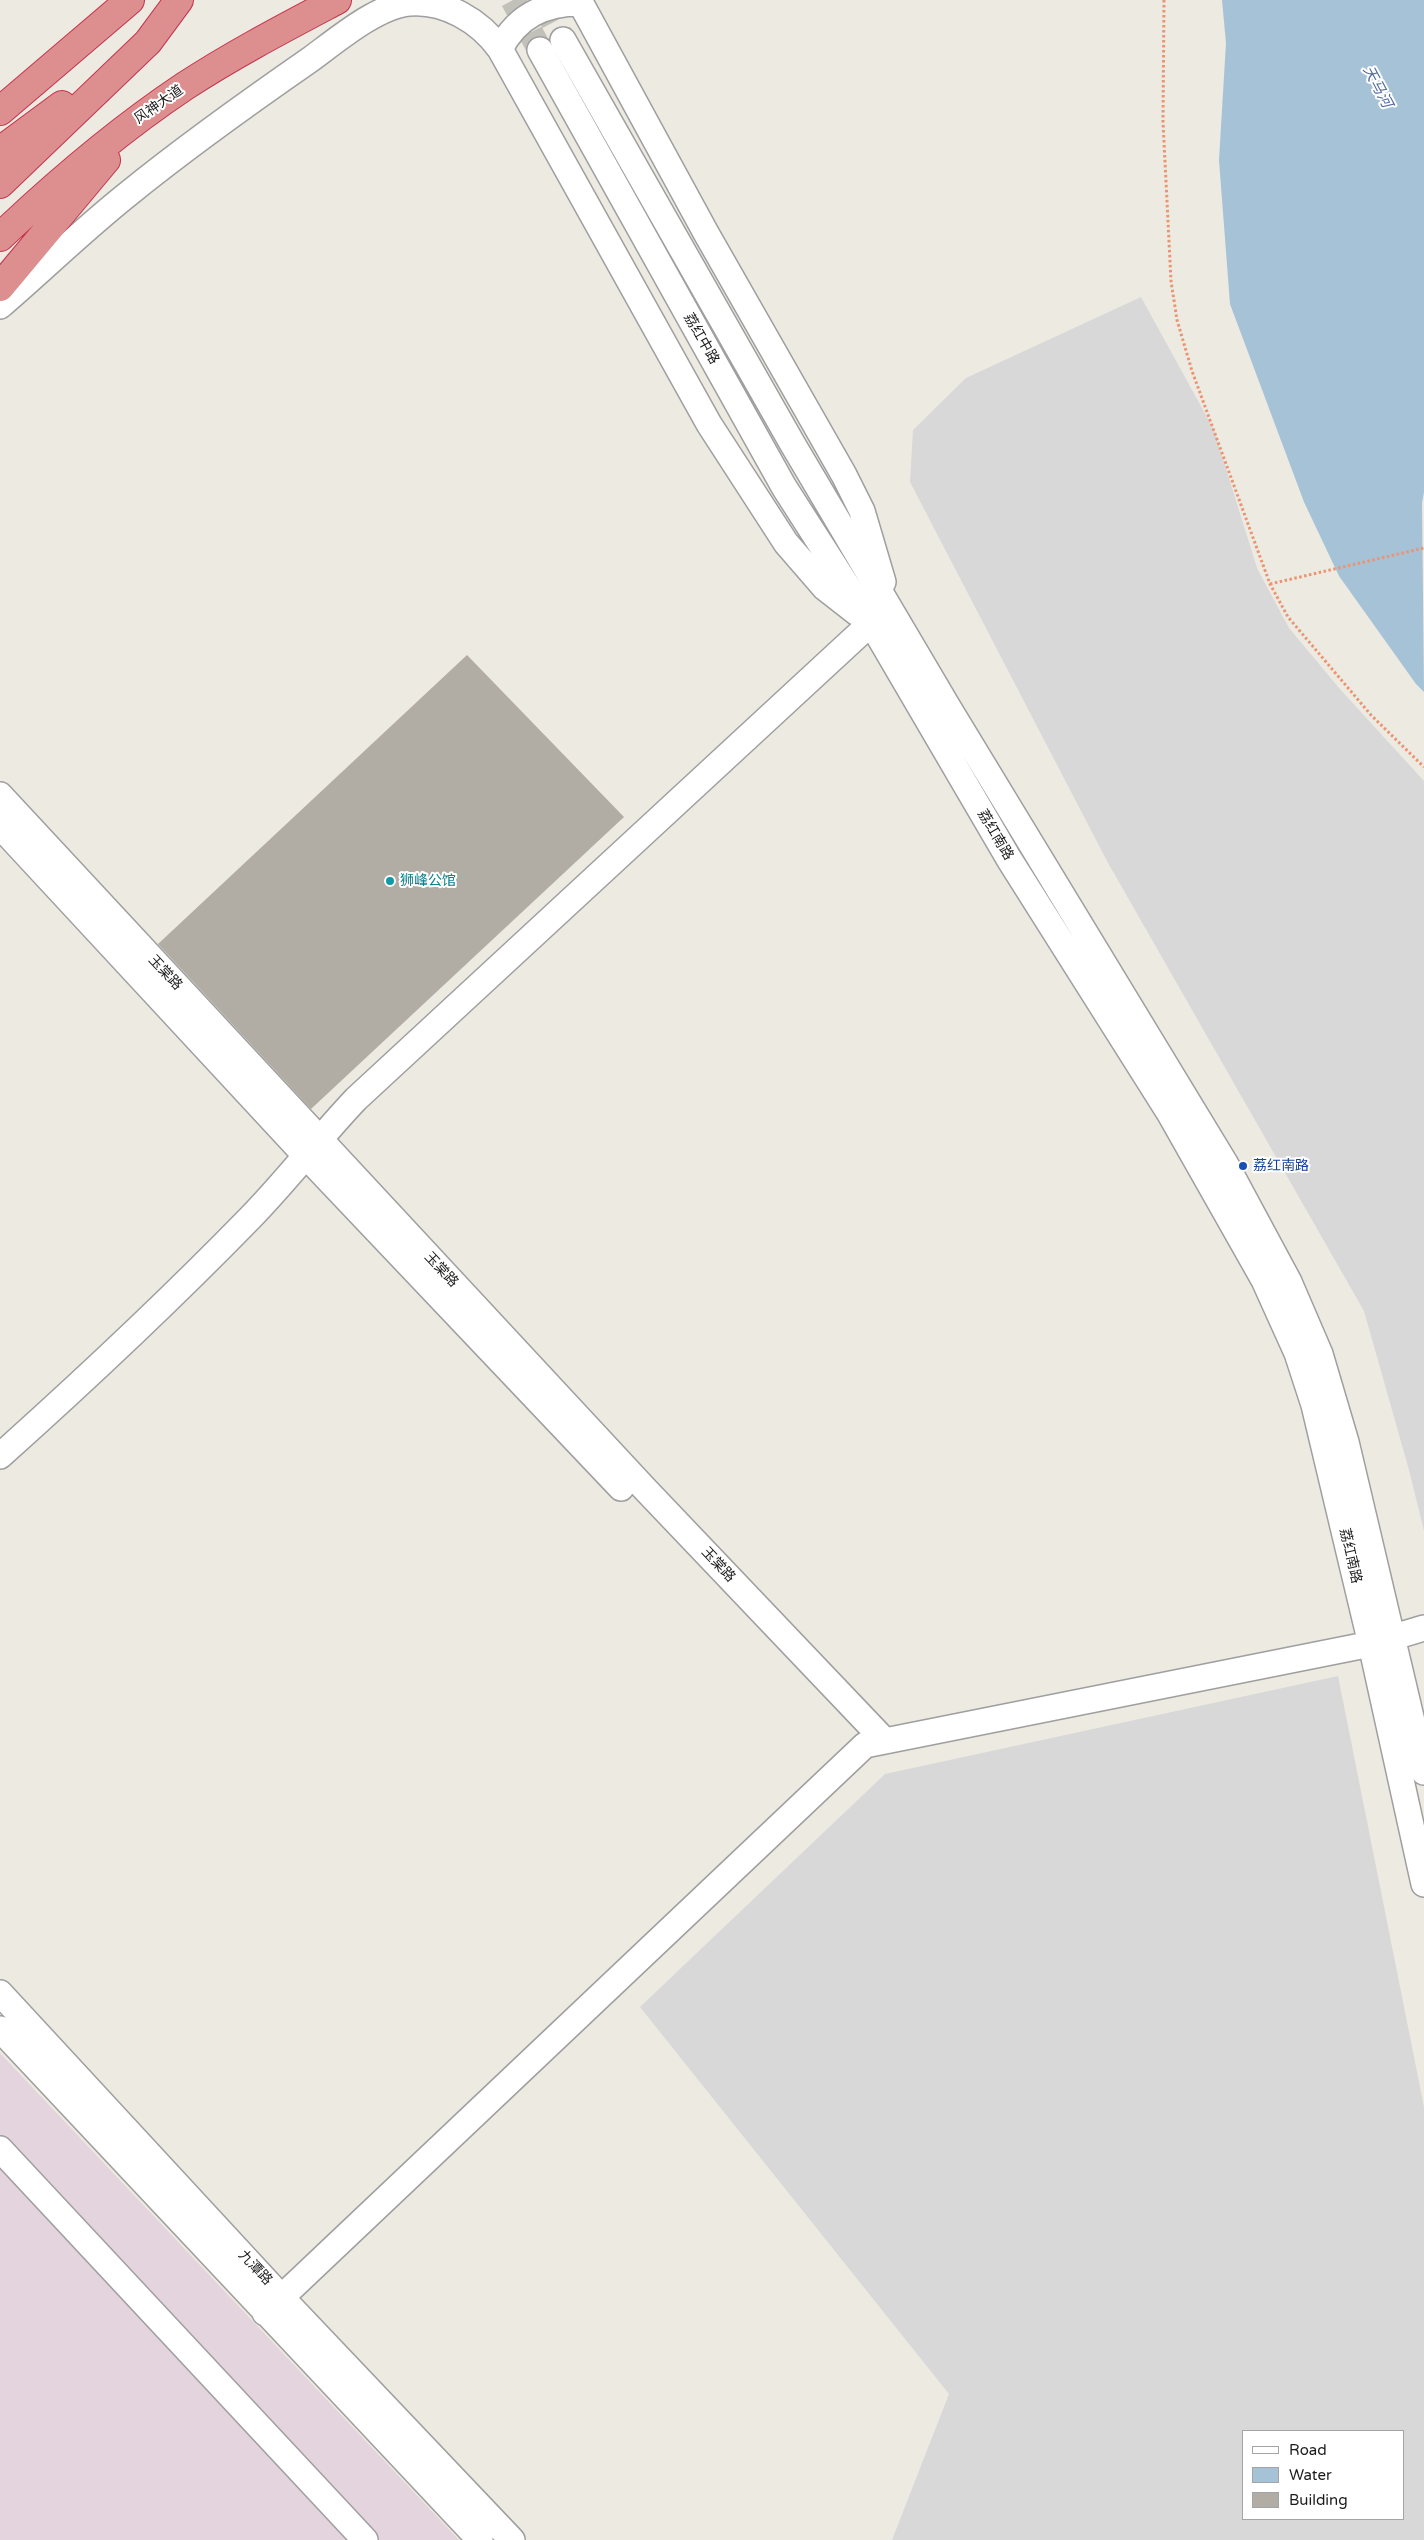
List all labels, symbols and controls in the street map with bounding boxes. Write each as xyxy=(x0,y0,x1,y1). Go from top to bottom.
water label: 天马河 xyxy=(1358,63,1396,111)
street label: 风神大道 xyxy=(131,82,187,128)
street label: 荔红中路 xyxy=(680,311,722,367)
street label: 荔红南路 xyxy=(973,807,1017,863)
place label: 狮峰公馆 xyxy=(400,873,456,889)
marker: 狮峰公馆 xyxy=(384,875,396,887)
street label: 玉棠路 xyxy=(145,952,185,994)
place label: 荔红南路 xyxy=(1253,1158,1309,1174)
marker: 荔红南路 xyxy=(1237,1160,1249,1172)
street label: 玉棠路 xyxy=(421,1249,461,1291)
street label: 荔红南路 xyxy=(1336,1527,1364,1585)
street label: 玉棠路 xyxy=(698,1544,738,1586)
street label: 九潭路 xyxy=(235,2247,275,2289)
legend xyxy=(1242,2430,1404,2520)
text: Road xyxy=(1289,2441,1327,2459)
text: Water xyxy=(1289,2466,1332,2484)
text: Building xyxy=(1289,2491,1348,2509)

